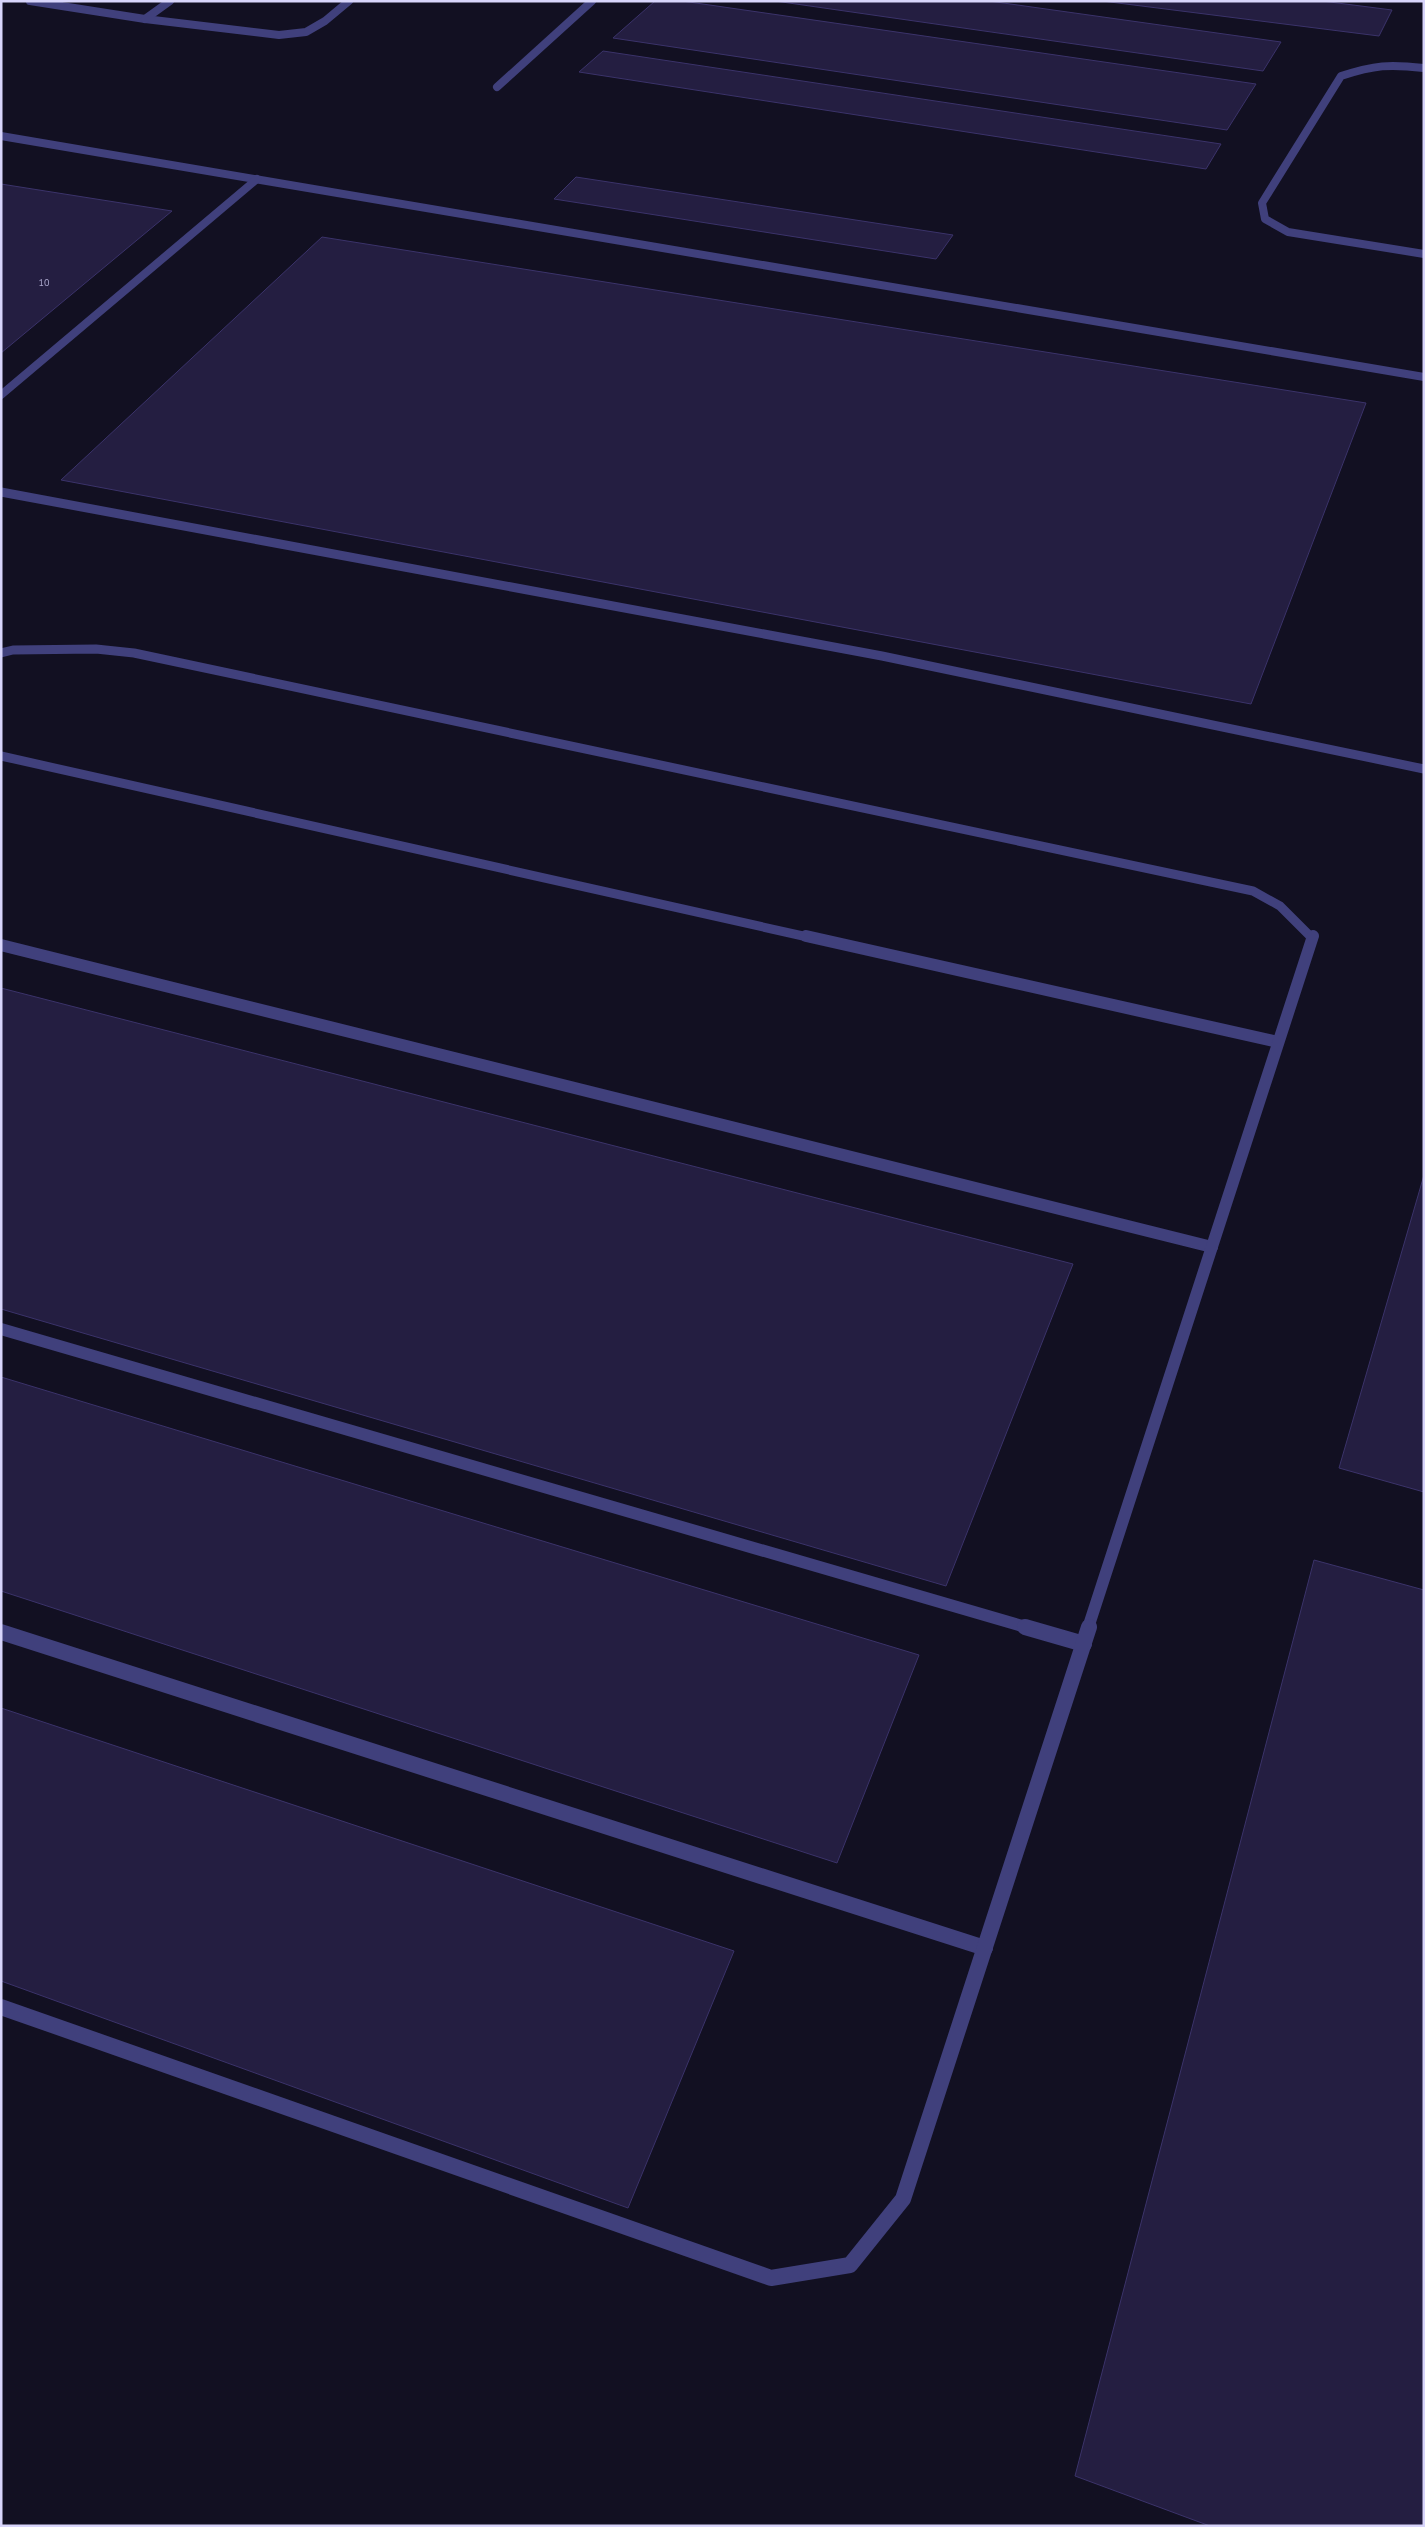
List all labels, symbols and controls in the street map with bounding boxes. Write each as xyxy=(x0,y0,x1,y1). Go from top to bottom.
house number: 10 xyxy=(39,276,50,289)

